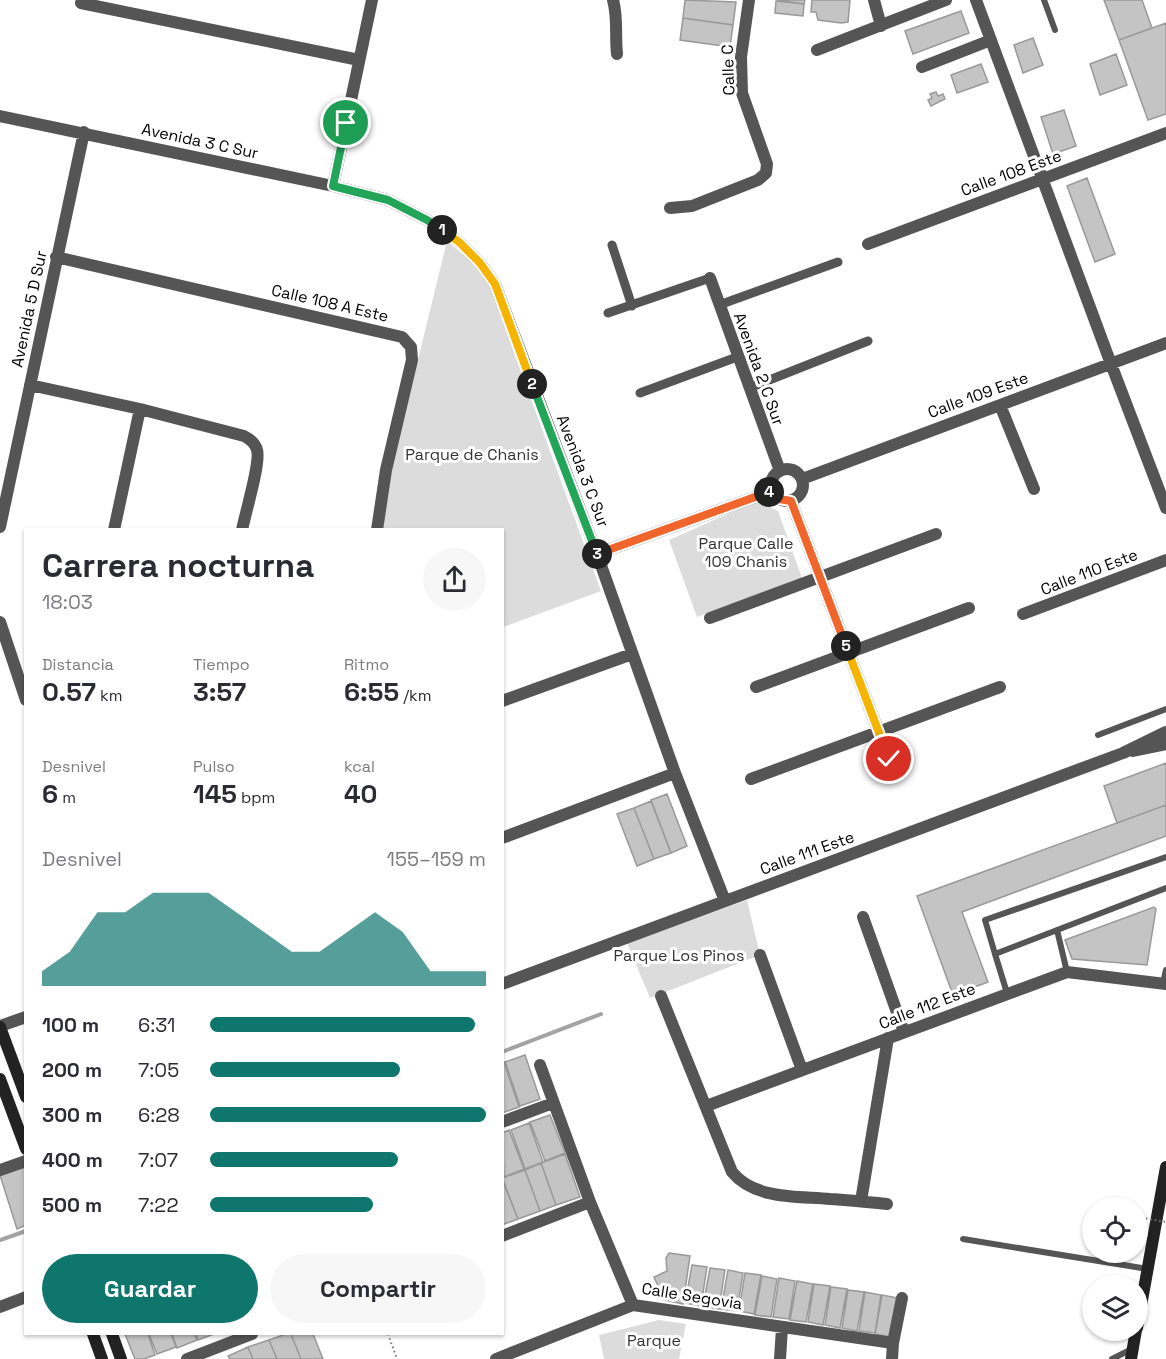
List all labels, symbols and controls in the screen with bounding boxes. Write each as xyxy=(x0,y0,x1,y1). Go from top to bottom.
street label: Calle C xyxy=(717,44,739,96)
pin xyxy=(320,97,371,148)
icon: arrive xyxy=(329,106,362,139)
street label: Avenida 3 C Sur xyxy=(140,118,260,164)
street label: Calle 108 Este xyxy=(958,145,1064,201)
pin: 1 xyxy=(427,215,457,245)
text: 1 xyxy=(438,219,446,240)
street label: Avenida 5 D Sur xyxy=(6,249,52,369)
street label: Calle 108 A Este xyxy=(269,279,391,327)
street label: Avenida 2 C Sur xyxy=(729,310,789,428)
street label: Calle 109 Este xyxy=(925,367,1031,423)
pin: 2 xyxy=(517,369,547,399)
text: 2 xyxy=(527,373,537,394)
street label: Avenida 3 C Sur xyxy=(552,412,614,530)
park label: Parque de Chanis xyxy=(405,444,539,465)
pin: 4 xyxy=(754,477,784,507)
text: 4 xyxy=(764,481,774,502)
park label: Parque Calle 109 Chanis xyxy=(699,533,793,572)
pin: 3 xyxy=(582,539,612,569)
text: 3 xyxy=(592,543,602,564)
street label: Calle 110 Este xyxy=(1037,544,1141,600)
text: Carrera nocturna xyxy=(42,545,314,587)
button: share xyxy=(423,548,486,611)
text: 18:03 xyxy=(42,589,93,615)
pin: 5 xyxy=(831,631,861,661)
text: 5 xyxy=(841,635,851,656)
text: Distancia xyxy=(42,654,114,675)
text: Tiempo xyxy=(193,654,250,675)
text: Ritmo xyxy=(344,654,389,675)
text: 0.57 xyxy=(42,675,96,709)
text: 3:57 xyxy=(193,675,246,709)
text: 6:55 xyxy=(344,675,399,709)
text: km xyxy=(96,685,122,706)
text: /km xyxy=(399,685,431,706)
pin xyxy=(863,733,914,784)
icon: check xyxy=(872,742,905,775)
text: Desnivel xyxy=(42,756,106,777)
text: Pulso xyxy=(193,756,235,777)
text: kcal xyxy=(344,756,375,777)
text: 6 xyxy=(42,777,58,811)
text: 145 xyxy=(193,777,237,811)
text: 40 xyxy=(344,777,377,811)
text: m xyxy=(58,787,76,808)
text: bpm xyxy=(237,787,275,808)
street label: Calle 111 Este xyxy=(757,826,857,880)
text: Desnivel xyxy=(42,846,122,872)
text: 155–159 m xyxy=(387,846,486,872)
park label: Parque Los Pinos xyxy=(614,945,744,966)
street label: Calle 112 Este xyxy=(876,978,978,1034)
text: 100 m xyxy=(42,1012,99,1038)
text: 6:31 xyxy=(138,1012,175,1038)
text: 200 m xyxy=(42,1057,102,1083)
text: 7:05 xyxy=(138,1057,179,1083)
text: 300 m xyxy=(42,1102,102,1128)
text: 6:28 xyxy=(138,1102,180,1128)
text: 400 m xyxy=(42,1147,103,1173)
text: 7:07 xyxy=(138,1147,178,1173)
text: 500 m xyxy=(42,1192,102,1218)
text: 7:22 xyxy=(138,1192,178,1218)
map controls xyxy=(1082,1197,1148,1341)
button: locate xyxy=(1082,1197,1148,1263)
button: Guardar xyxy=(42,1254,258,1323)
button: Compartir xyxy=(270,1254,486,1323)
button: layers xyxy=(1082,1275,1148,1341)
street label: Calle Segovia xyxy=(640,1278,744,1314)
park label: Parque xyxy=(627,1330,681,1351)

